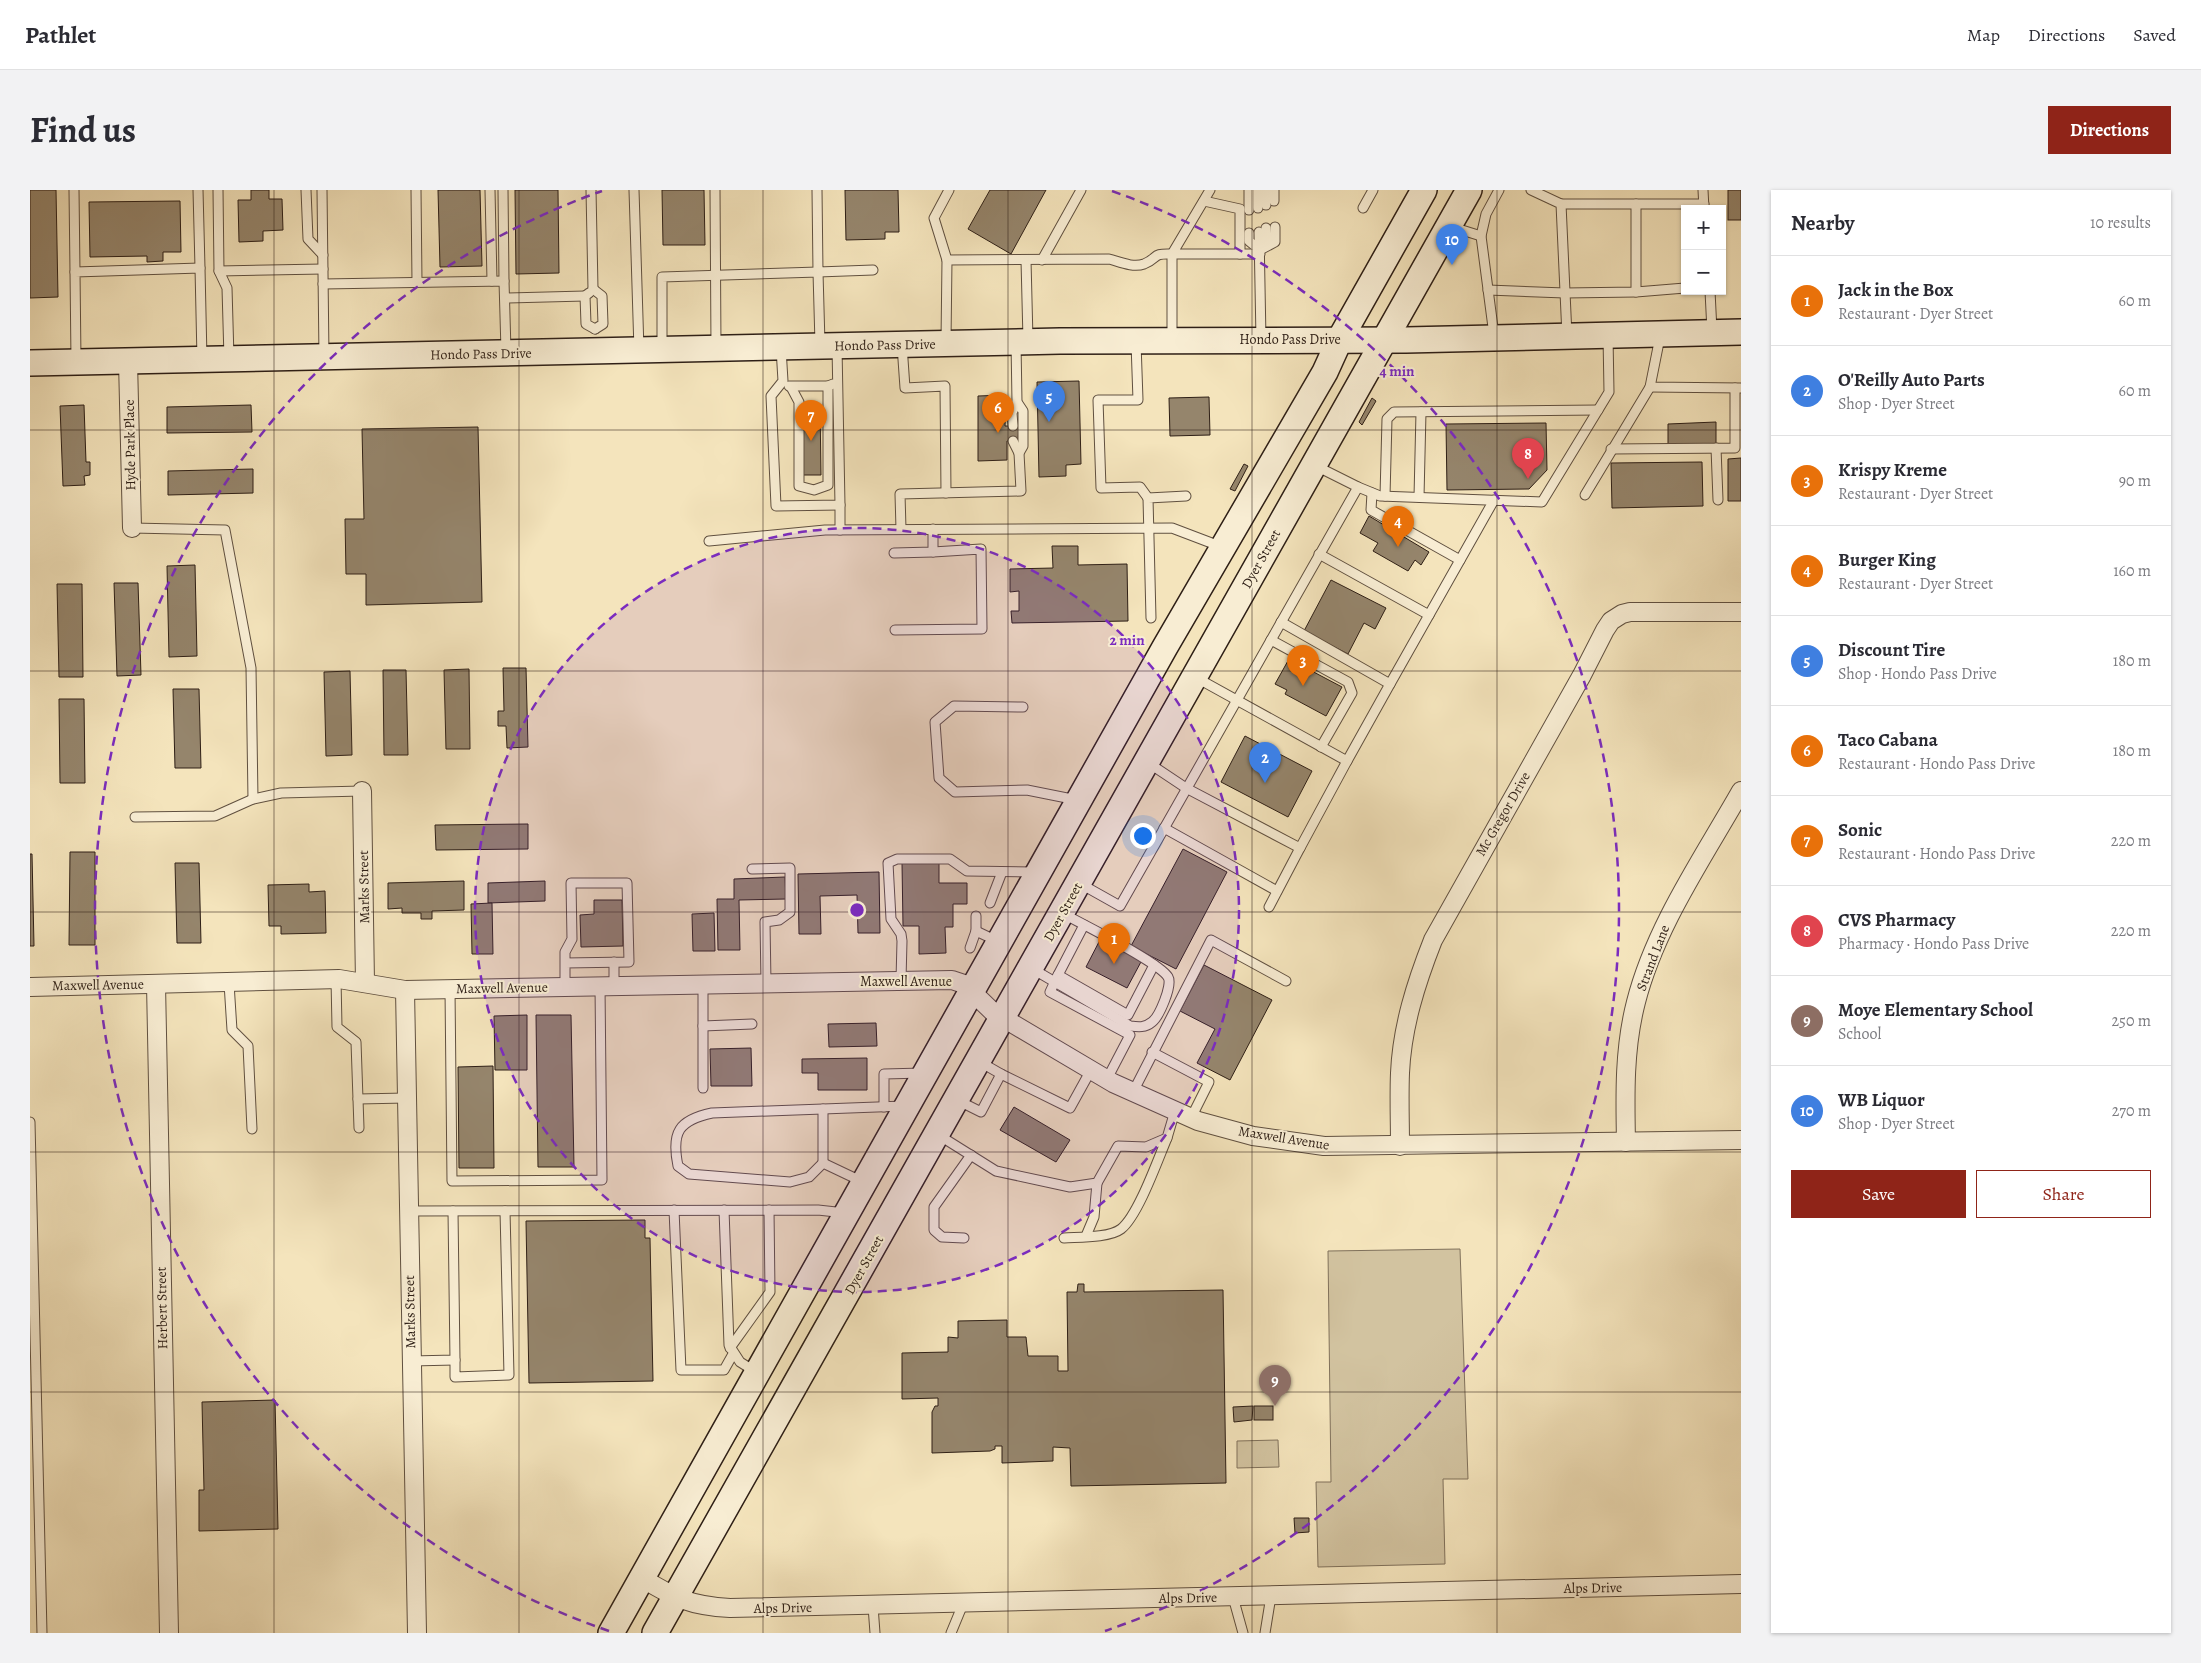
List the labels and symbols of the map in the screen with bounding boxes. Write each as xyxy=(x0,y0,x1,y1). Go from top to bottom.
pin: 10 xyxy=(1436,224,1468,265)
street label: Hondo Pass Drive xyxy=(1239,330,1341,349)
street label: Hondo Pass Drive xyxy=(834,335,936,355)
street label: Hondo Pass Drive xyxy=(430,344,532,364)
text: 4 min xyxy=(1379,361,1415,381)
pin: 5 xyxy=(1033,381,1065,422)
pin: 6 xyxy=(982,392,1014,433)
street label: Hyde Park Place xyxy=(120,399,140,491)
pin: 7 xyxy=(795,400,827,441)
pin: 8 xyxy=(1512,438,1544,479)
pin: 4 xyxy=(1382,506,1414,547)
street label: Dyer Street xyxy=(1237,526,1285,592)
text: 2 min xyxy=(1109,630,1145,650)
pin: 3 xyxy=(1287,645,1319,686)
pin: 2 xyxy=(1249,742,1281,783)
street label: Mc Gregor Drive xyxy=(1471,768,1535,860)
your location xyxy=(1130,823,1156,849)
street label: Marks Street xyxy=(354,850,374,924)
street label: Dyer Street xyxy=(1039,879,1087,945)
centre of rings xyxy=(848,901,866,919)
street label: Strand Lane xyxy=(1632,922,1674,994)
pin: 1 xyxy=(1098,923,1130,964)
street label: Maxwell Avenue xyxy=(860,972,952,991)
street label: Maxwell Avenue xyxy=(52,975,144,995)
street label: Maxwell Avenue xyxy=(456,978,548,998)
street label: Maxwell Avenue xyxy=(1237,1121,1331,1155)
street label: Dyer Street xyxy=(840,1232,888,1298)
street label: Herbert Street xyxy=(152,1266,172,1349)
street label: Marks Street xyxy=(400,1275,420,1349)
pin: 9 xyxy=(1259,1365,1291,1406)
street label: Alps Drive xyxy=(1563,1578,1622,1598)
street label: Alps Drive xyxy=(1158,1588,1217,1608)
street label: Alps Drive xyxy=(753,1598,812,1618)

